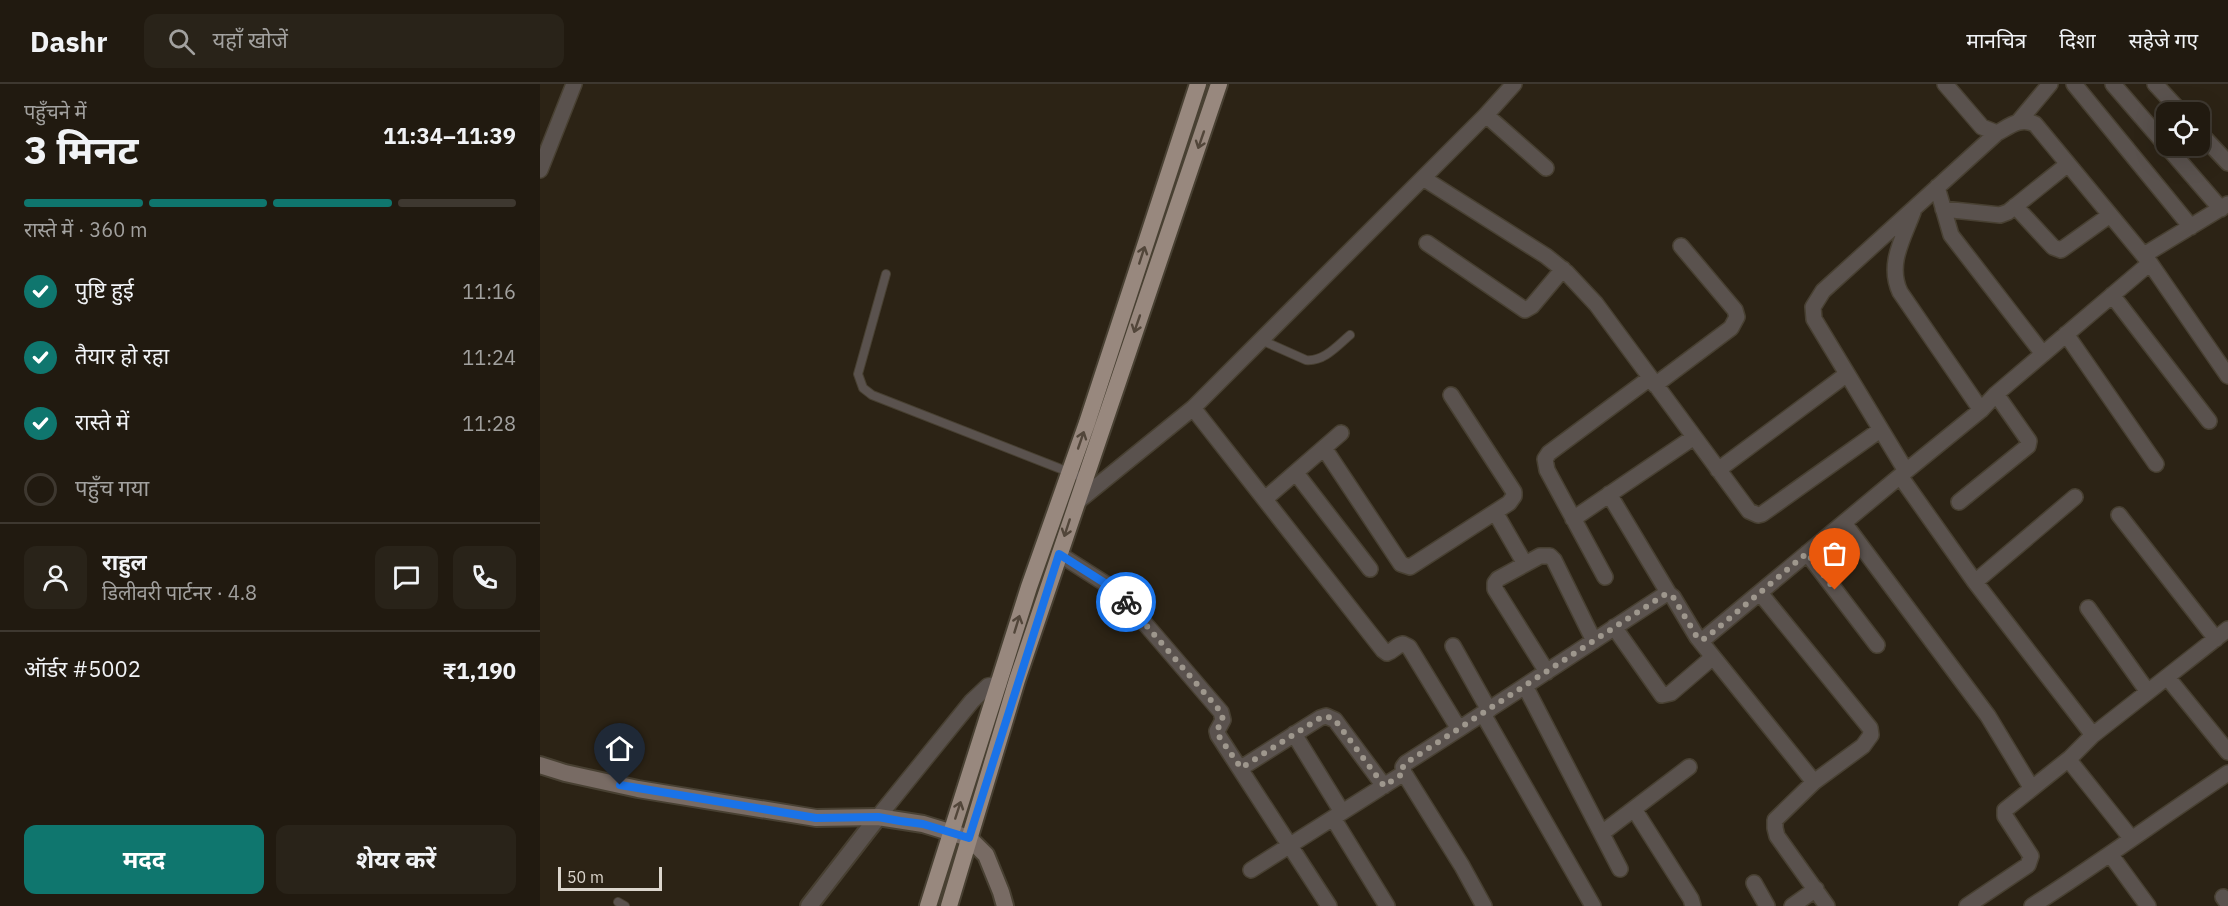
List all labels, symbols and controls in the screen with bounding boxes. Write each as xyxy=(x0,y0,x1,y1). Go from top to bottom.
search box xyxy=(144,14,564,68)
text: Dashr xyxy=(30,23,108,60)
icon: search xyxy=(165,25,198,58)
text: यहाँ खोजें xyxy=(213,25,288,54)
text: मानचित्र xyxy=(1966,26,2026,54)
text: दिशा xyxy=(2059,26,2096,54)
text: सहेजे गए xyxy=(2129,26,2198,54)
text: पहुँचने में xyxy=(24,98,86,125)
map controls xyxy=(2156,102,2210,156)
button: locate xyxy=(2156,102,2210,156)
text: 11:34–11:39 xyxy=(383,121,516,150)
text: 3 मिनट xyxy=(24,124,138,175)
one-way arrow xyxy=(1194,130,1205,149)
text: रास्ते में · 360 m xyxy=(24,216,147,243)
one-way arrow xyxy=(1137,246,1148,265)
icon: check xyxy=(24,275,57,308)
text: पुष्टि हुई xyxy=(75,275,134,304)
text: 11:16 xyxy=(462,278,516,305)
one-way arrow xyxy=(1131,314,1142,333)
icon: check xyxy=(24,341,57,374)
text: तैयार हो रहा xyxy=(75,341,169,370)
text: 11:24 xyxy=(462,344,516,371)
icon: check xyxy=(24,407,57,440)
text: रास्ते में xyxy=(75,407,129,436)
text: 11:28 xyxy=(462,410,516,437)
one-way arrow xyxy=(1076,431,1087,450)
text: पहुँच गया xyxy=(75,473,149,502)
one-way arrow xyxy=(1061,518,1072,537)
pin xyxy=(1809,528,1860,590)
icon: bag xyxy=(1818,537,1851,570)
button: person xyxy=(24,546,87,609)
button: chat xyxy=(375,546,438,609)
button: phone xyxy=(453,546,516,609)
text: राहुल xyxy=(102,547,147,576)
courier xyxy=(1096,572,1156,632)
text: डिलीवरी पार्टनर · 4.8 xyxy=(102,579,257,606)
icon: bike xyxy=(1110,586,1143,619)
one-way arrow xyxy=(1013,615,1024,634)
text: ऑर्डर #5002 xyxy=(24,654,141,683)
text: ₹1,190 xyxy=(443,656,516,685)
pin xyxy=(594,723,645,785)
icon: home xyxy=(603,732,636,765)
one-way arrow xyxy=(953,801,964,820)
button: मदद xyxy=(24,825,264,894)
button: शेयर करें xyxy=(276,825,516,894)
scale bar xyxy=(558,864,662,892)
text: 50 m xyxy=(567,867,604,887)

